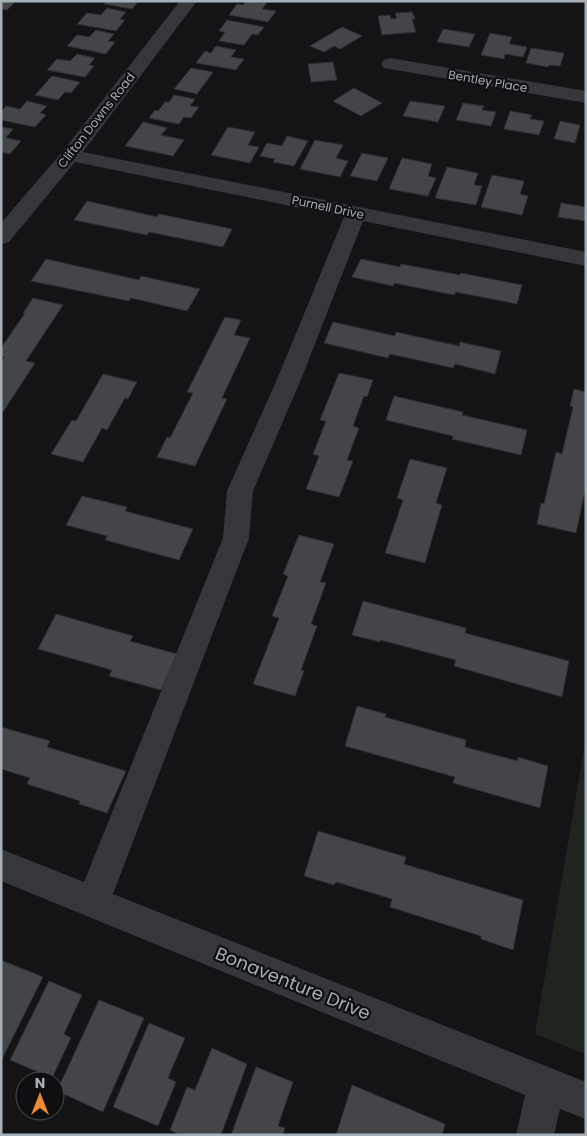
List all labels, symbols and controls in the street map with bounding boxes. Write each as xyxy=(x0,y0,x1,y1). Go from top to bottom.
street label: Bentley Place xyxy=(447,66,529,96)
street label: Clifton Downs Road xyxy=(53,69,139,171)
street label: Purnell Drive xyxy=(290,191,366,223)
street label: Bonaventure Drive xyxy=(212,941,374,1025)
north arrow xyxy=(15,1071,65,1121)
text: N xyxy=(35,1073,45,1093)

